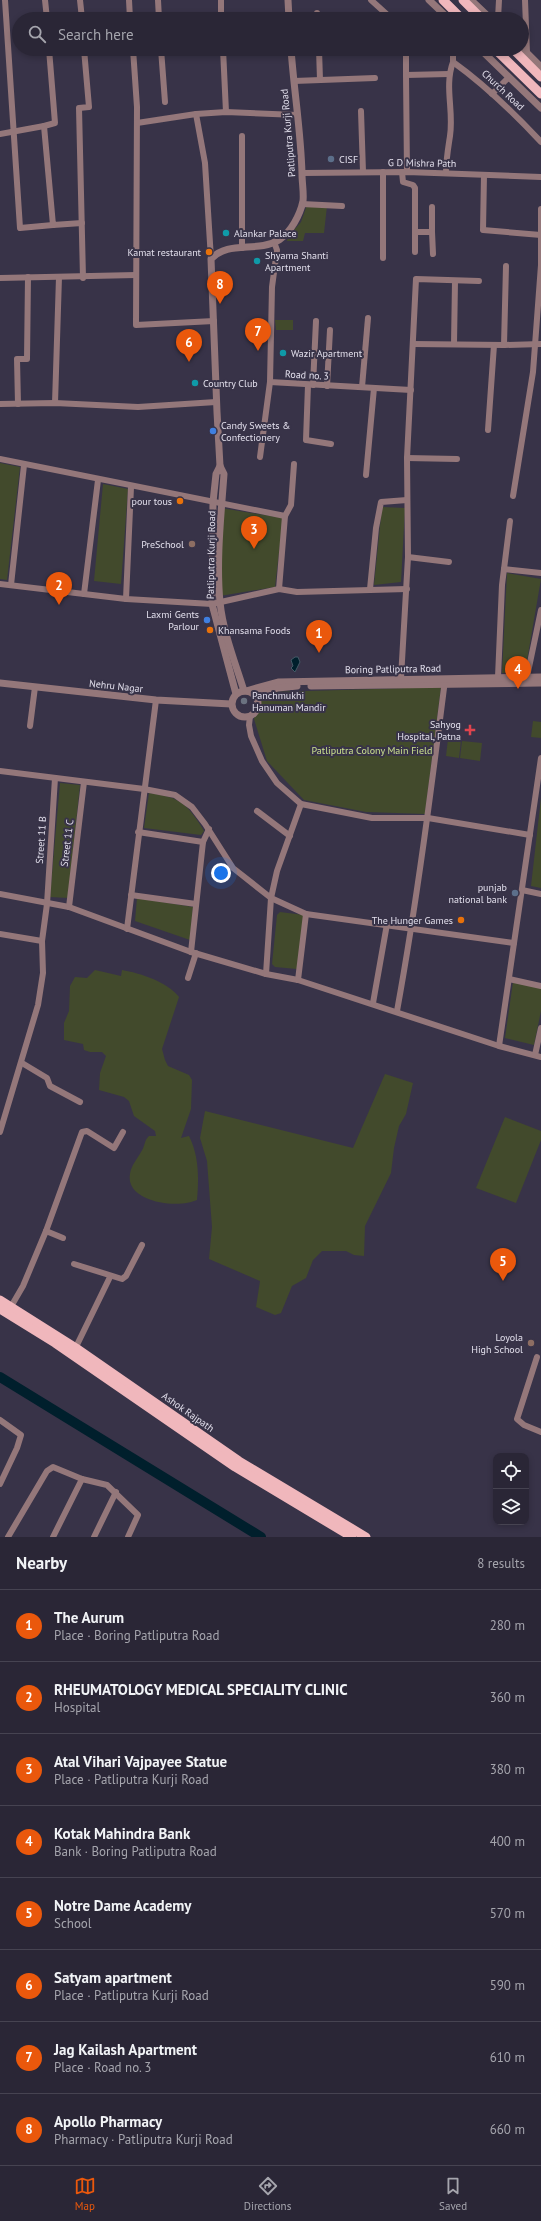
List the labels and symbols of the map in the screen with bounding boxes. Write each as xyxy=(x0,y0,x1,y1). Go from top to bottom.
street label: Church Road xyxy=(479,67,527,113)
street label: Patliputra Kurji Road xyxy=(278,88,298,178)
place label: CISF xyxy=(339,153,358,166)
marker: CISF xyxy=(326,154,336,164)
street label: G D Mishra Path xyxy=(388,156,456,170)
place label: Alankar Palace xyxy=(234,227,296,240)
marker: Alankar Palace xyxy=(221,228,231,238)
place label: Kamat restaurant xyxy=(127,246,202,259)
marker: Kamat restaurant xyxy=(204,247,214,257)
place label: Shyama Shanti Apartment xyxy=(265,249,328,274)
marker: Shyama Shanti Apartment xyxy=(252,256,262,266)
pin: 8 xyxy=(207,271,233,304)
pin: 7 xyxy=(245,318,271,351)
pin: 6 xyxy=(176,329,202,362)
place label: Wazir Apartment xyxy=(291,347,363,360)
marker: Wazir Apartment xyxy=(278,348,288,358)
street label: Road no. 3 xyxy=(285,367,329,383)
place label: Country Club xyxy=(203,377,258,390)
marker: Country Club xyxy=(190,378,200,388)
place label: Candy Sweets & Confectionery xyxy=(221,419,290,444)
marker: Candy Sweets & Confectionery xyxy=(208,426,218,436)
place label: pour tous xyxy=(132,495,172,508)
marker: pour tous xyxy=(175,496,185,506)
street label: Patliputra Kurji Road xyxy=(204,511,218,599)
pin: 3 xyxy=(241,516,267,549)
place label: PreSchool xyxy=(141,538,184,551)
marker: PreSchool xyxy=(187,539,197,549)
pin: 2 xyxy=(46,572,72,605)
place label: Laxmi Gents Parlour xyxy=(146,608,200,633)
marker: Laxmi Gents Parlour xyxy=(202,615,212,625)
pin: 1 xyxy=(306,620,332,653)
place label: Khansama Foods xyxy=(218,624,290,637)
marker: Khansama Foods xyxy=(205,625,215,635)
pin: 4 xyxy=(505,656,531,689)
street label: Boring Patliputra Road xyxy=(345,662,441,676)
street label: Nehru Nagar xyxy=(88,677,144,695)
place label: Panchmukhi Hanuman Mandir xyxy=(252,689,326,714)
marker: Panchmukhi Hanuman Mandir xyxy=(239,696,249,706)
place label: Sahyog Hospital, Patna xyxy=(397,718,461,743)
marker: Sahyog Hospital, Patna xyxy=(464,724,476,736)
park label: Patliputra Colony Main Field xyxy=(312,744,432,757)
street label: Street 11 B xyxy=(33,816,49,864)
street label: Street 11 C xyxy=(58,818,76,867)
your location xyxy=(211,863,231,883)
place label: punjab national bank xyxy=(449,881,507,906)
marker: punjab national bank xyxy=(510,888,520,898)
place label: The Hunger Games xyxy=(372,914,453,927)
marker: The Hunger Games xyxy=(456,915,466,925)
pin: 5 xyxy=(490,1248,516,1281)
place label: Loyola High School xyxy=(471,1331,523,1356)
marker: Loyola High School xyxy=(526,1338,536,1348)
street label: Ashok Rajpath xyxy=(159,1389,217,1435)

